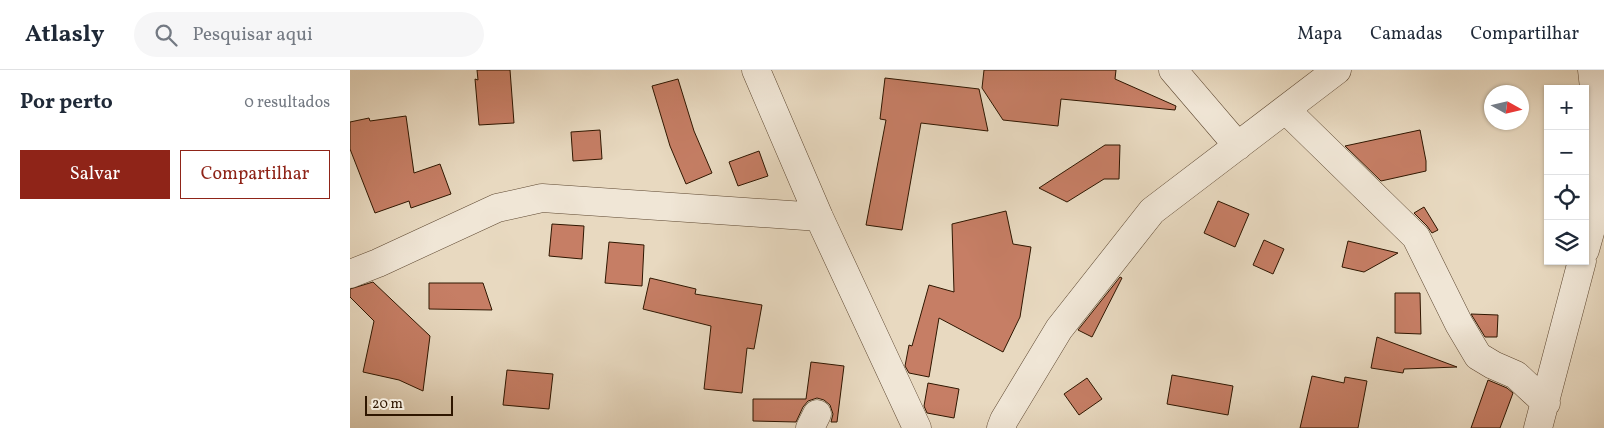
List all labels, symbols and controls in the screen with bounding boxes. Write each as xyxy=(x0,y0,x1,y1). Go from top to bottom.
search box xyxy=(134,12,484,57)
text: Atlasly xyxy=(25,18,104,52)
icon: search xyxy=(152,21,180,49)
text: Pesquisar aqui xyxy=(192,22,313,48)
text: Mapa xyxy=(1297,22,1342,47)
text: Camadas xyxy=(1370,22,1443,47)
text: Compartilhar xyxy=(1471,22,1579,47)
north arrow xyxy=(1484,85,1529,130)
map controls xyxy=(1544,85,1589,265)
button: + xyxy=(1544,85,1589,130)
text: Por perto xyxy=(20,88,113,117)
text: 0 resultados xyxy=(244,92,330,114)
button: − xyxy=(1544,130,1589,175)
button: Salvar xyxy=(20,150,170,199)
button: Compartilhar xyxy=(180,150,330,199)
button: locate xyxy=(1544,175,1589,220)
button: layers xyxy=(1544,220,1589,265)
scale bar xyxy=(365,393,452,416)
text: 20 m xyxy=(372,395,403,414)

